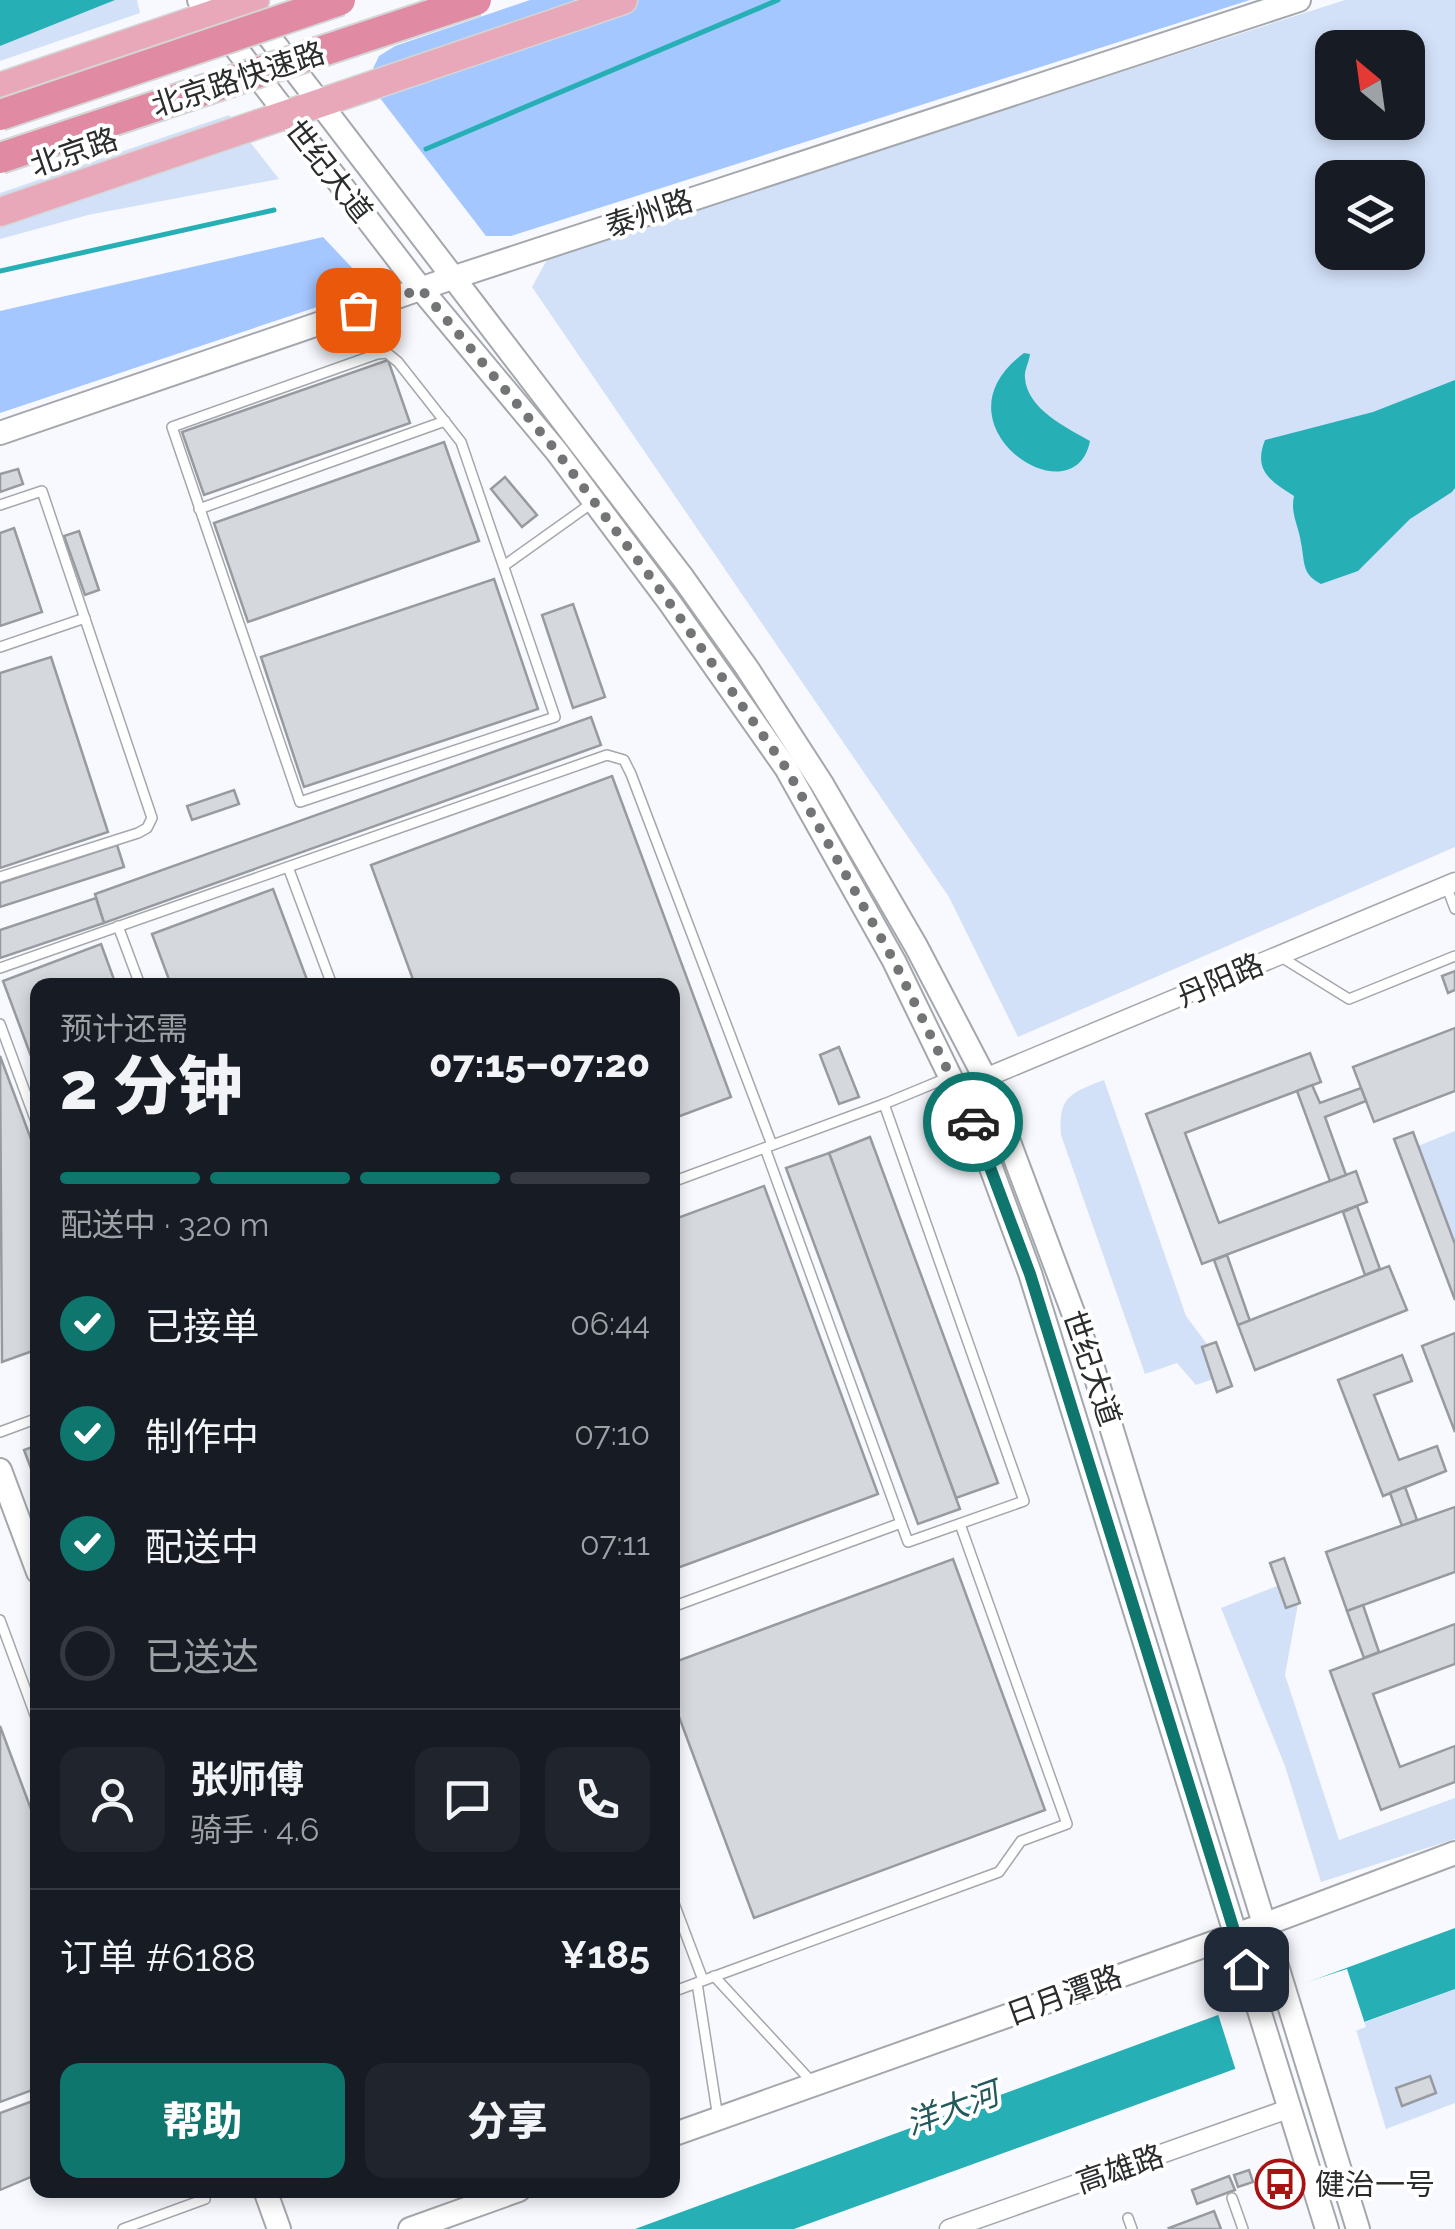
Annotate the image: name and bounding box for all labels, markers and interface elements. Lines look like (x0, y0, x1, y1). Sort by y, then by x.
north arrow (1315, 30, 1425, 140)
map controls (1315, 30, 1425, 270)
street label: 北京路快速路 (147, 35, 329, 123)
street label: 世纪大道 (278, 113, 380, 229)
street label: 北京路 (26, 121, 122, 183)
button: layers (1315, 160, 1425, 270)
street label: 泰州路 (601, 182, 697, 244)
pin (316, 268, 401, 353)
icon: bag (331, 283, 386, 338)
street label: 丹阳路 (1172, 946, 1268, 1014)
text: 预计还需 (60, 1010, 188, 1047)
text: 07:15–07:20 (429, 1041, 650, 1086)
text: 2 分钟 (60, 1048, 243, 1124)
courier (923, 1072, 1023, 1172)
icon: car (946, 1095, 1001, 1150)
text: 配送中 · 320 m (60, 1206, 269, 1243)
icon: check (60, 1296, 115, 1351)
text: 已接单 (145, 1304, 259, 1349)
text: 06:44 (570, 1305, 650, 1342)
street label: 世纪大道 (1056, 1306, 1128, 1430)
icon: check (60, 1406, 115, 1461)
text: 制作中 (145, 1414, 259, 1459)
text: 07:10 (574, 1415, 650, 1452)
icon: check (60, 1516, 115, 1571)
text: 配送中 (145, 1524, 259, 1569)
text: 07:11 (580, 1525, 650, 1562)
text: 已送达 (145, 1634, 259, 1679)
button: person (60, 1747, 165, 1852)
button: chat (415, 1747, 520, 1852)
button: phone (545, 1747, 650, 1852)
text: 张师傅 (190, 1757, 304, 1802)
text: 骑手 · 4.6 (190, 1811, 319, 1848)
pin (1204, 1927, 1289, 2012)
text: ¥185 (560, 1932, 650, 1977)
text: 订单 #6188 (60, 1935, 256, 1980)
icon: home (1219, 1942, 1274, 1997)
street label: 日月潭路 (1002, 1958, 1126, 2032)
button: 帮助 (60, 2063, 345, 2178)
button: 分享 (365, 2063, 650, 2178)
water label: 洋大河 (901, 2072, 1009, 2142)
street label: 高雄路 (1072, 2138, 1168, 2200)
bus stop icon: 健治一号 (1254, 2158, 1306, 2210)
place label: 健治一号 (1315, 2167, 1435, 2202)

